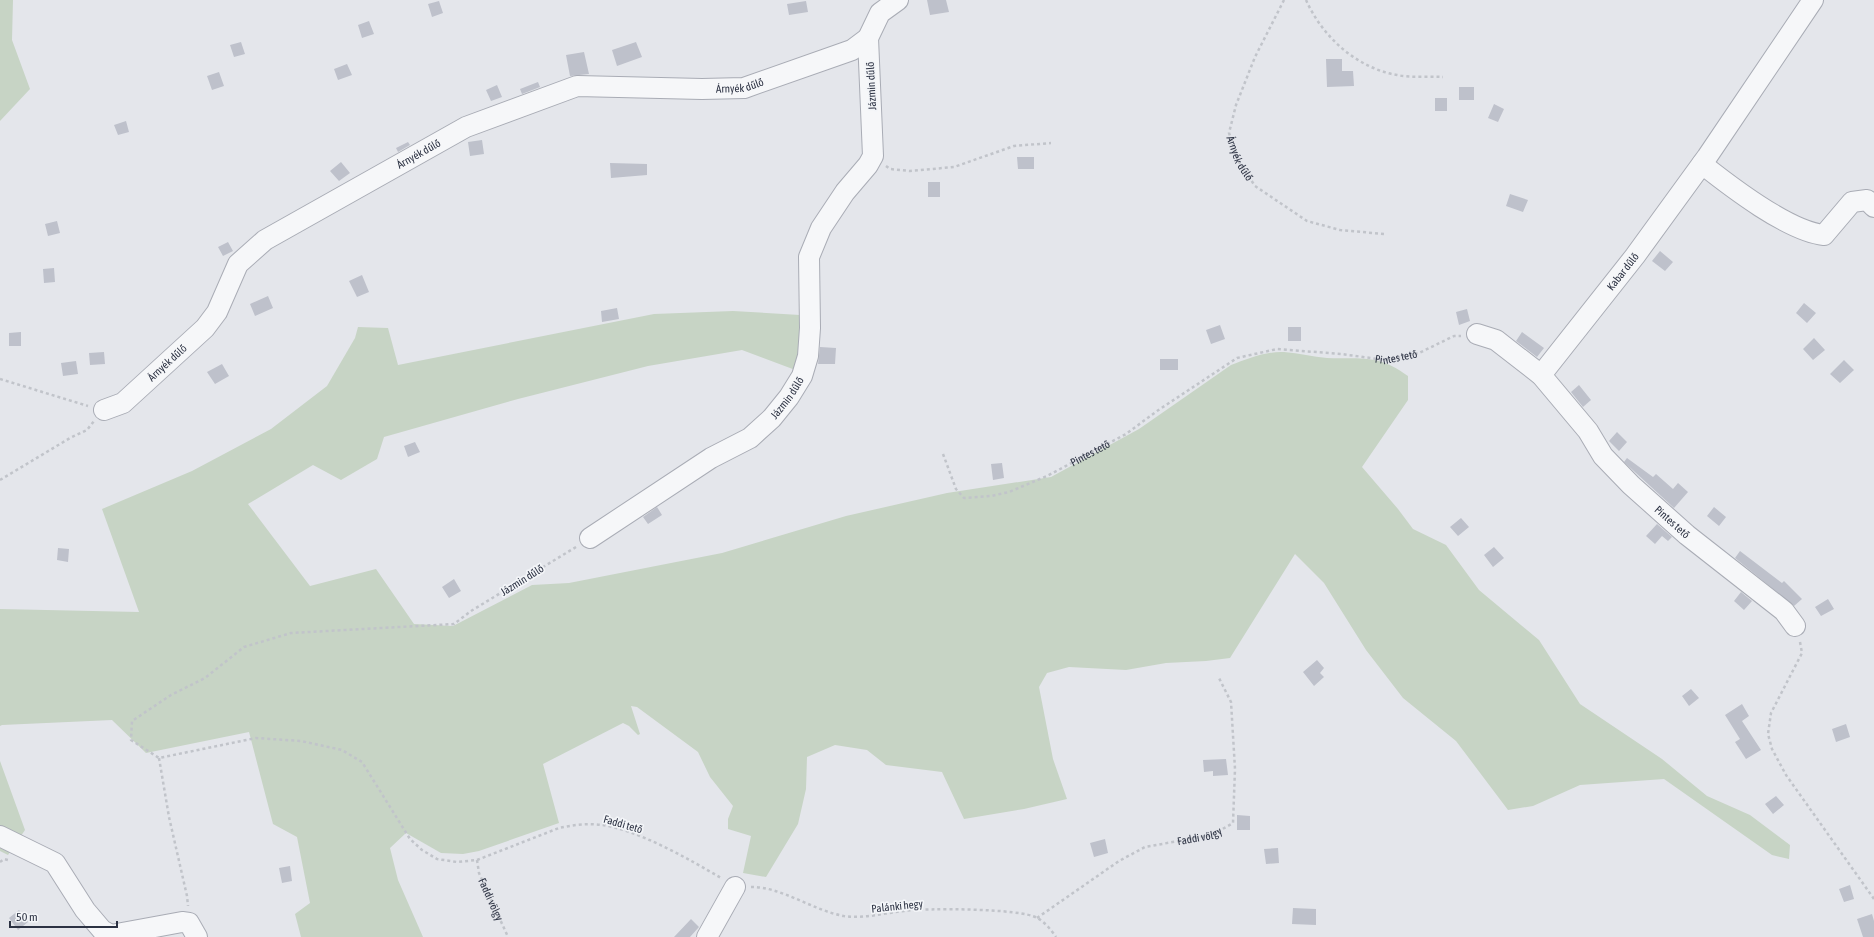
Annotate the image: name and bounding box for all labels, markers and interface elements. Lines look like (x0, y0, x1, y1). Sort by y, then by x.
street label: Jázmin dűlő (864, 62, 878, 110)
street label: Árnyék dűlő (716, 76, 765, 95)
street label: Árnyék dűlő (1224, 134, 1256, 183)
street label: Árnyék dűlő (395, 137, 443, 171)
street label: Kabar dűlő (1604, 250, 1641, 292)
street label: Árnyék dűlő (145, 342, 189, 383)
street label: Pintes tető (1374, 348, 1418, 366)
street label: Jázmin dűlő (768, 375, 806, 421)
street label: Pintes tető (1068, 438, 1112, 468)
street label: Pintes tető (1652, 503, 1692, 541)
street label: Jázmin dűlő (498, 562, 546, 598)
street label: Faddi tető (602, 813, 644, 835)
street label: Faddi völgy (1176, 824, 1224, 847)
street label: Faddi völgy (476, 876, 506, 923)
street label: Palánki hegy (871, 897, 924, 915)
scale bar (10, 903, 117, 929)
text: 50 m (16, 910, 38, 924)

